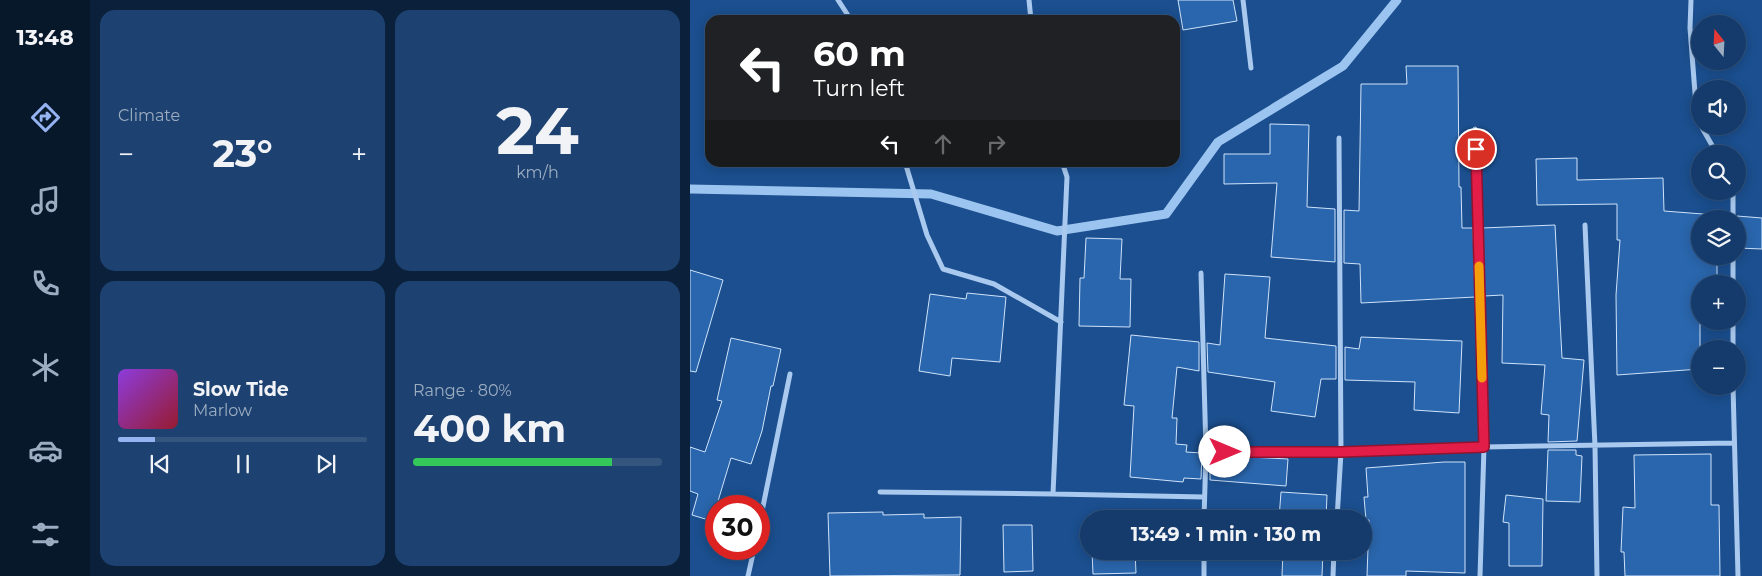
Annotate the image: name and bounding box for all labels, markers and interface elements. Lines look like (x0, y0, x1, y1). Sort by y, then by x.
north arrow (1691, 15, 1746, 70)
map controls (1691, 15, 1746, 395)
text: 13:48 (16, 24, 74, 51)
text: 60 m (813, 32, 906, 75)
icon: left (730, 35, 795, 100)
text: Turn left (813, 75, 905, 102)
button: sound (1691, 80, 1746, 135)
text: 24 (496, 91, 579, 170)
icon: directions (28, 100, 63, 135)
text: Climate (118, 106, 180, 125)
pin (1455, 128, 1497, 170)
text: 23° (212, 130, 273, 177)
icon: left (876, 130, 904, 158)
icon: ahead (929, 130, 957, 158)
icon: right (982, 130, 1010, 158)
icon: arrive (1462, 135, 1490, 163)
text: − (118, 137, 134, 171)
text: + (351, 137, 367, 171)
button: search (1691, 145, 1746, 200)
text: km/h (516, 163, 559, 182)
icon: music (28, 183, 63, 218)
button: layers (1691, 210, 1746, 265)
icon: phone (28, 266, 63, 301)
button: + (1691, 275, 1746, 330)
button: − (1691, 340, 1746, 395)
icon: climate (28, 350, 63, 385)
text: Slow Tide (193, 378, 289, 401)
text: Range · 80% (413, 381, 512, 400)
text: Marlow (193, 401, 252, 420)
text: 400 km (413, 405, 566, 452)
position arrow (1198, 425, 1250, 477)
icon: car (28, 433, 63, 468)
icon: previous (146, 450, 174, 478)
icon: pause (229, 450, 257, 478)
icon: next (312, 450, 340, 478)
speed limit sign: 30 (705, 495, 770, 560)
icon: filters (28, 517, 63, 552)
text: 13:49 · 1 min · 130 m (1131, 523, 1321, 546)

